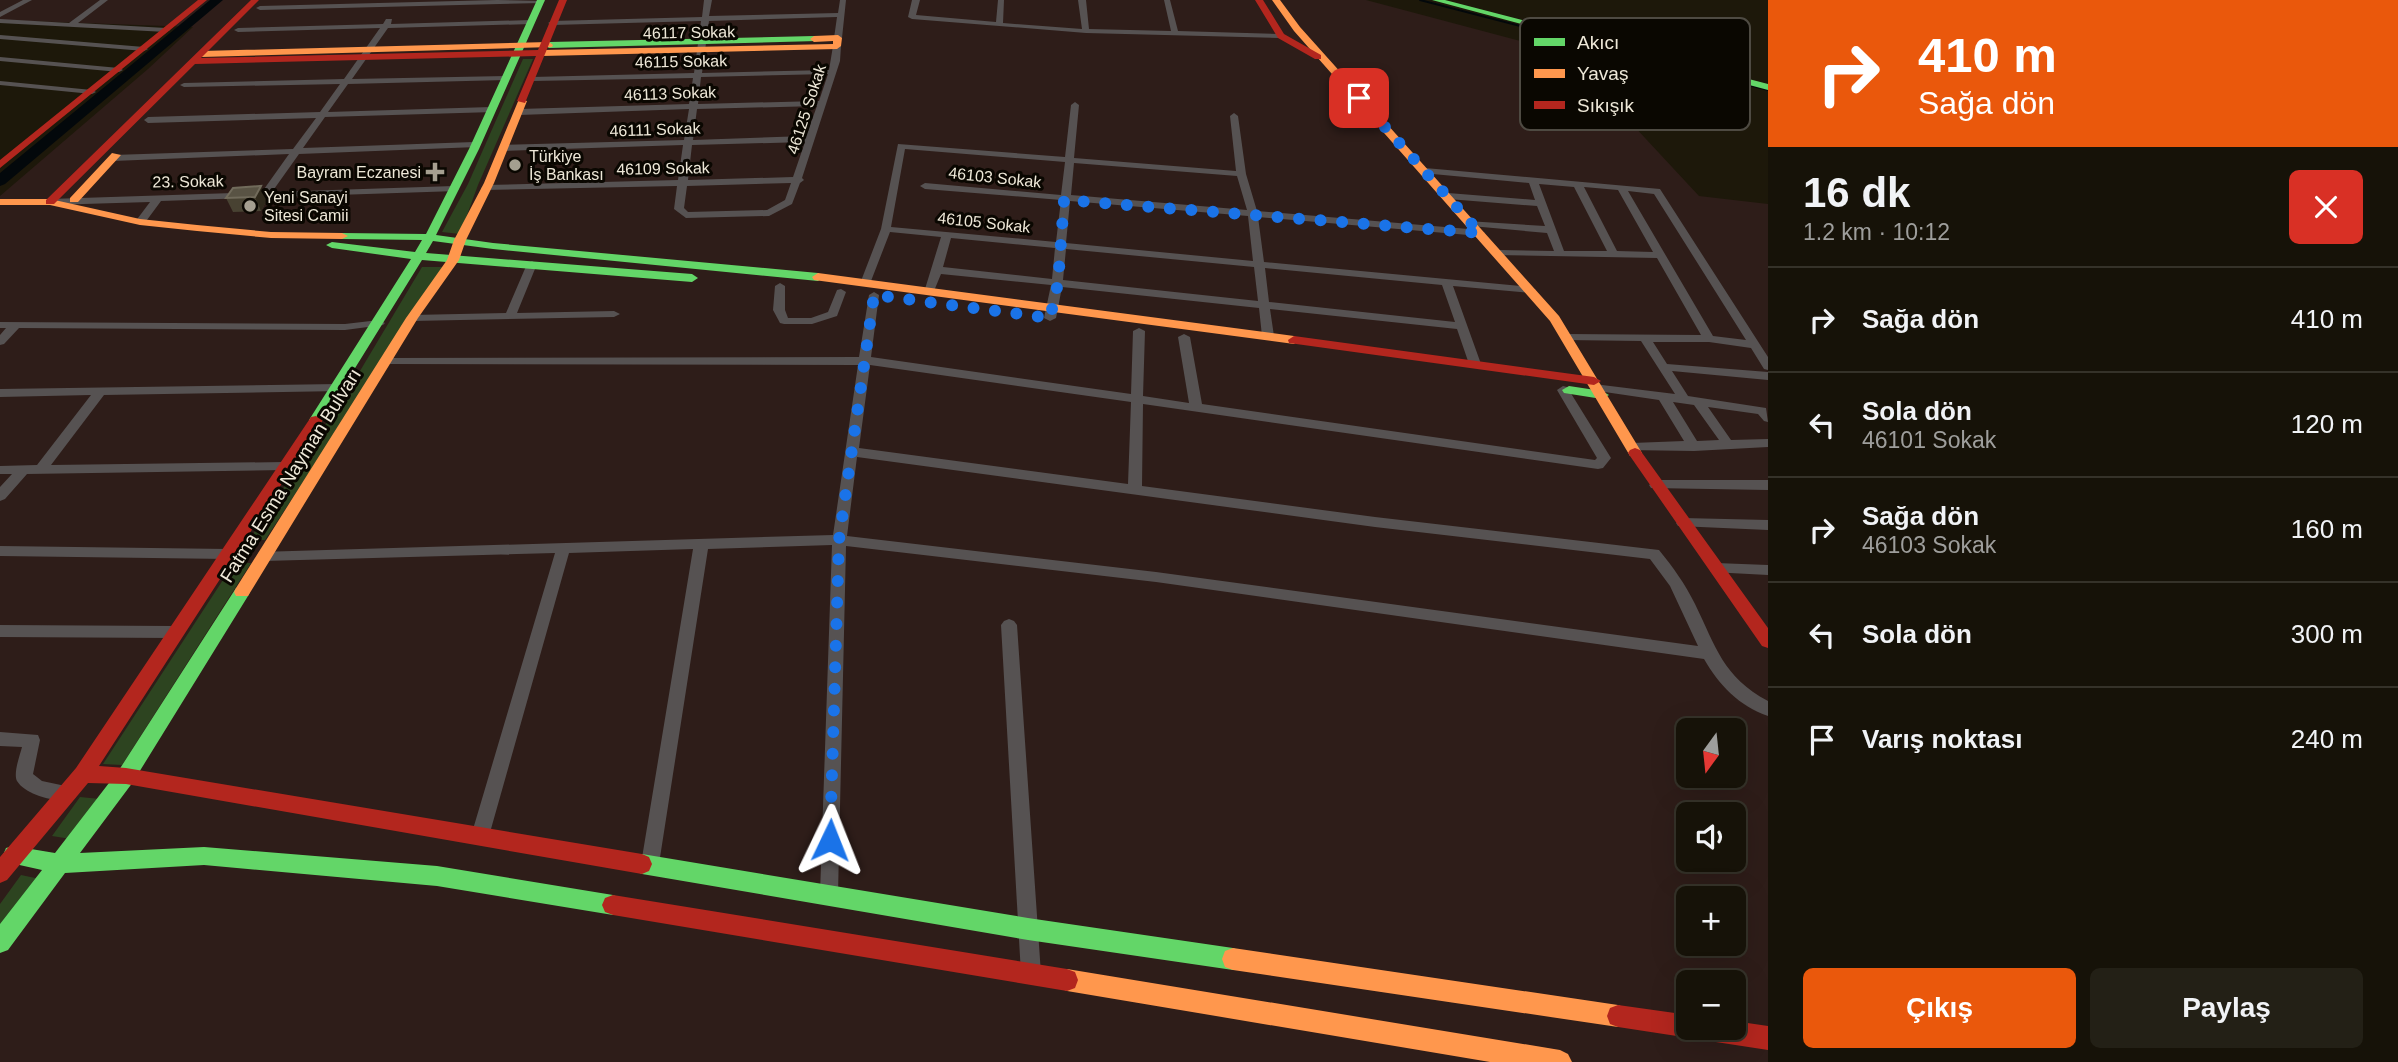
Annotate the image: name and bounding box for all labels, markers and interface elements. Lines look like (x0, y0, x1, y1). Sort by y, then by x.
legend (1520, 18, 1750, 130)
street label: 46117 Sokak (643, 23, 736, 42)
icon: right (1803, 28, 1894, 119)
text: 410 m (1918, 28, 2057, 82)
text: Akıcı (1577, 32, 1619, 53)
street label: 46115 Sokak (635, 52, 728, 71)
street label: 46125 Sokak (784, 61, 829, 156)
text: Yavaş (1577, 63, 1628, 84)
pin (1329, 68, 1389, 128)
icon: arrive (1340, 79, 1378, 117)
street label: 46113 Sokak (624, 83, 717, 104)
text: Sağa dön (1918, 85, 2055, 121)
text: Sıkışık (1577, 95, 1635, 116)
street label: 46111 Sokak (609, 119, 702, 140)
place label: Türkiye İş Bankası (529, 148, 604, 183)
marker: Türkiye İş Bankası (507, 157, 523, 173)
street label: 46109 Sokak (616, 159, 711, 178)
place label: Bayram Eczanesi (297, 164, 421, 181)
marker: Bayram Eczanesi (427, 164, 443, 180)
street label: 46103 Sokak (948, 164, 1043, 191)
text: 16 dk (1803, 169, 1910, 216)
button: close (2289, 170, 2363, 244)
street label: 23. Sokak (152, 172, 225, 191)
place label: Yeni Sanayi Sitesi Camii (264, 189, 348, 224)
marker: Yeni Sanayi Sitesi Camii (242, 198, 258, 214)
street label: 46105 Sokak (937, 209, 1032, 236)
text: 1.2 km · 10:12 (1803, 219, 1950, 245)
icon: right (1803, 301, 1841, 339)
text: Sağa dön (1862, 304, 1979, 334)
text: 410 m (2291, 304, 2363, 334)
street label: Fatma Esma Nayman Bulvarı (216, 364, 365, 586)
text: Sola dön (1862, 396, 1972, 426)
icon: left (1803, 406, 1841, 444)
text: 120 m (2291, 409, 2363, 439)
text: 46101 Sokak (1862, 427, 1996, 453)
text: Sağa dön (1862, 501, 1979, 531)
icon: right (1803, 511, 1841, 549)
text: 160 m (2291, 514, 2363, 544)
text: 46103 Sokak (1862, 532, 1996, 558)
icon: left (1803, 616, 1841, 654)
text: Sola dön (1862, 619, 1972, 649)
text: 300 m (2291, 619, 2363, 649)
north arrow (1676, 718, 1746, 788)
map controls (1676, 718, 1746, 1040)
icon: arrive (1803, 721, 1841, 759)
text: Varış noktası (1862, 724, 2022, 754)
text: 240 m (2291, 724, 2363, 754)
button: sound (1676, 802, 1746, 872)
position arrow (793, 803, 867, 877)
button: + (1676, 886, 1746, 956)
button: Çıkış (1803, 968, 2076, 1048)
button: Paylaş (2090, 968, 2363, 1048)
button: − (1676, 970, 1746, 1040)

